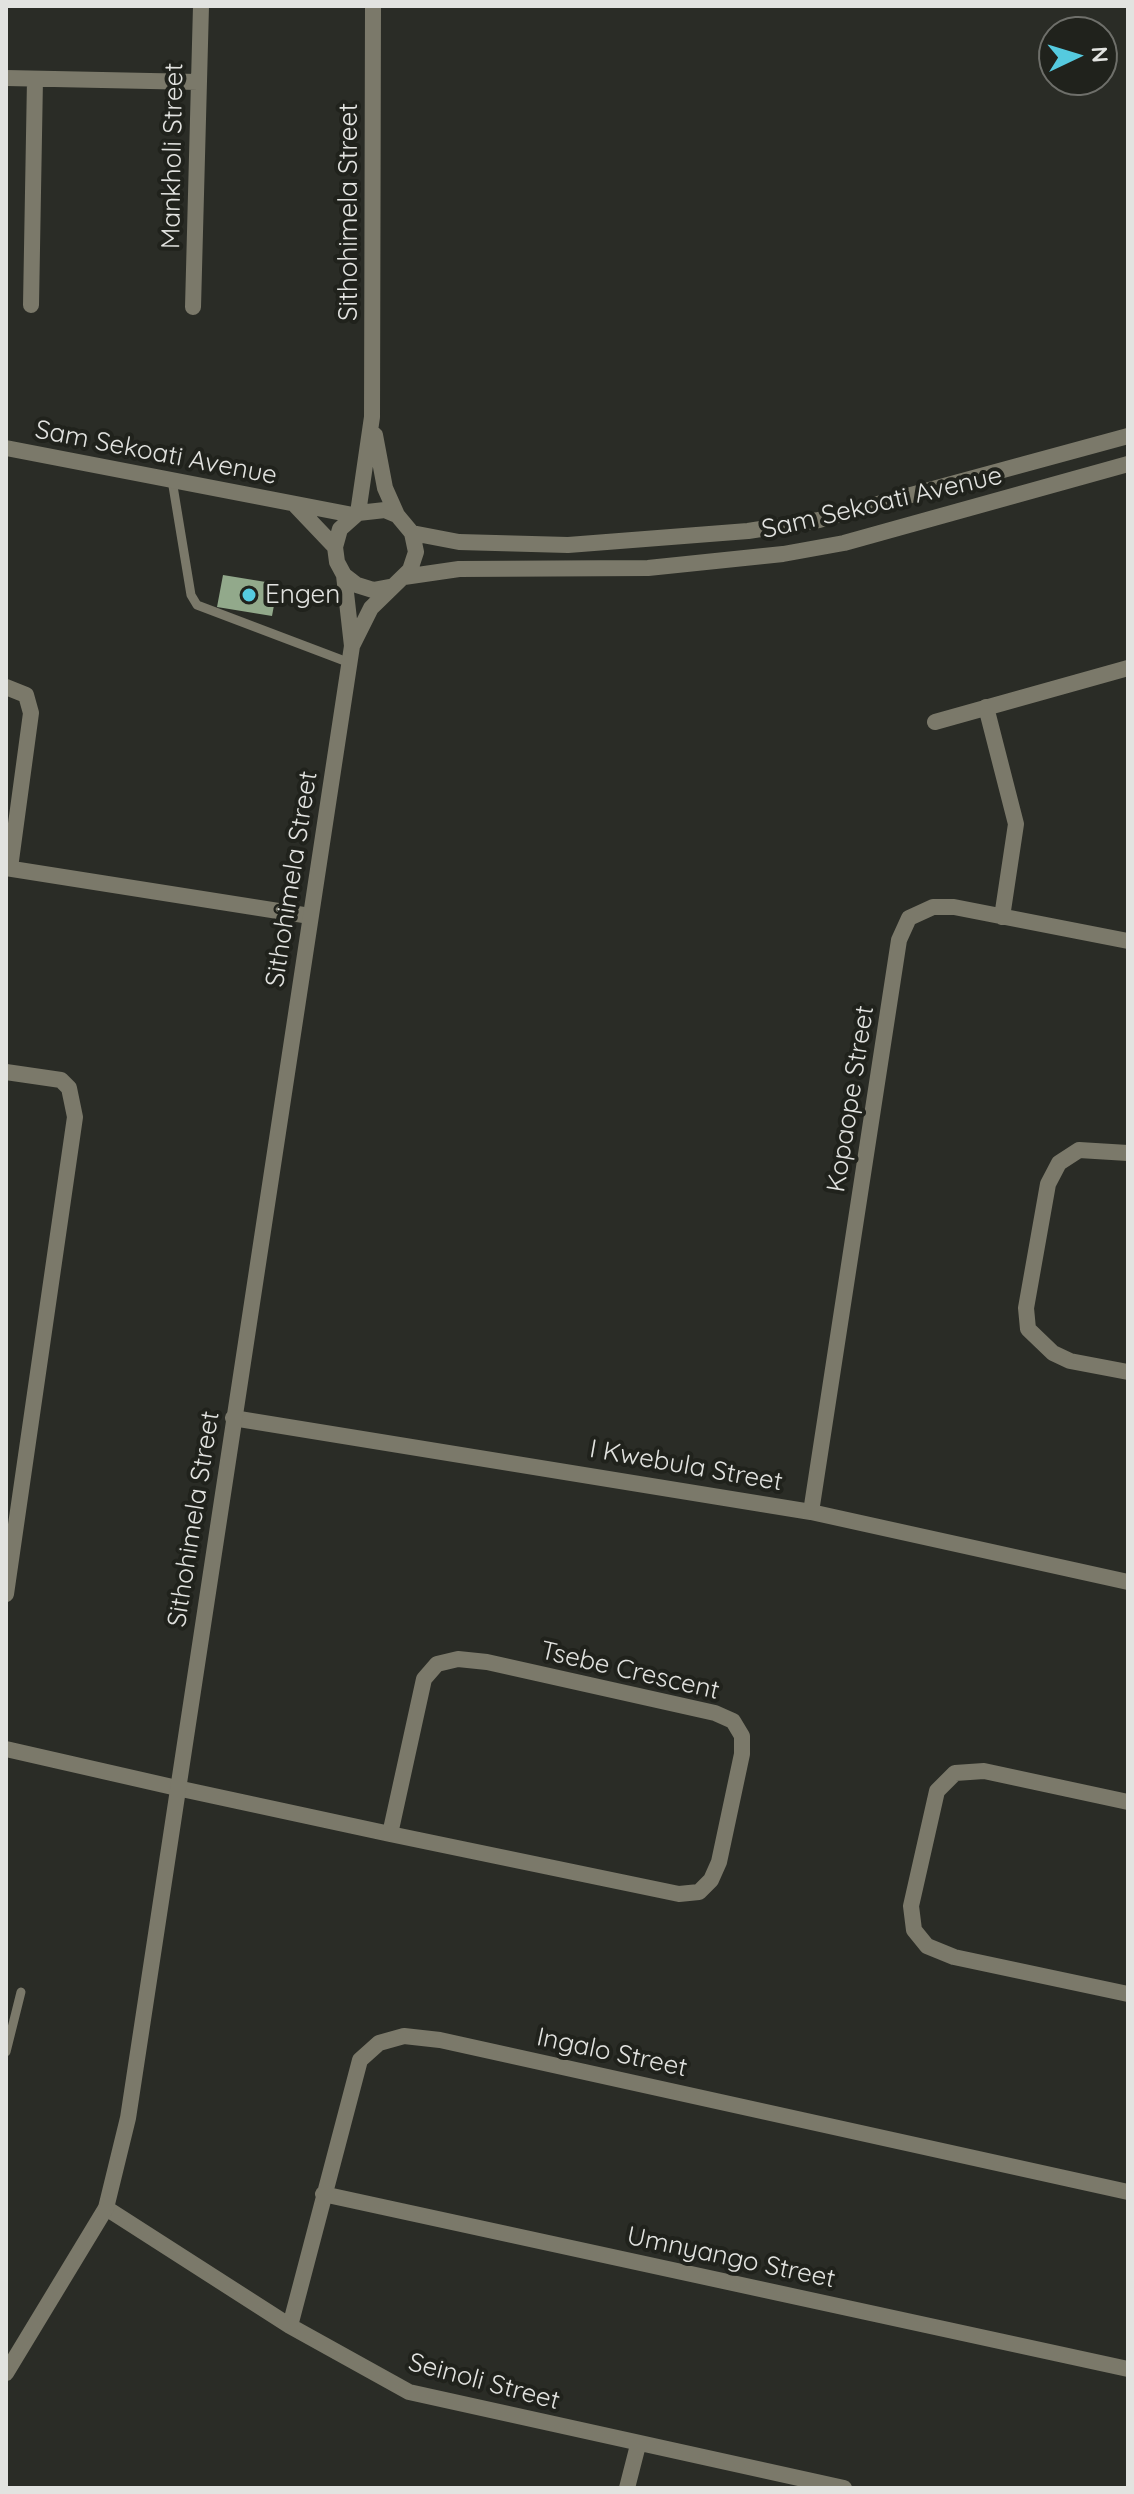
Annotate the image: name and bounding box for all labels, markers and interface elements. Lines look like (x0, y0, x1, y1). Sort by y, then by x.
north arrow (1038, 16, 1118, 96)
text: N (1085, 45, 1114, 64)
street label: Mankholi Street (156, 63, 190, 249)
street label: Sithohimela Street (333, 103, 365, 321)
street label: Sam Sekoati Avenue (32, 414, 280, 492)
street label: Sam Sekoati Avenue (759, 460, 1005, 546)
place label: Engen (265, 579, 340, 611)
marker: Engen (240, 586, 258, 604)
street label: Sithohimela Street (260, 769, 324, 989)
street label: Kopaope Street (821, 1003, 881, 1195)
street label: Sithohimela Street (162, 1409, 226, 1629)
street label: I Kwebula Street (587, 1434, 785, 1498)
street label: Tsebe Crescent (538, 1635, 722, 1707)
street label: Ingalo Street (534, 2022, 690, 2084)
street label: Umnyango Street (624, 2221, 838, 2295)
street label: Seinoli Street (405, 2347, 563, 2417)

